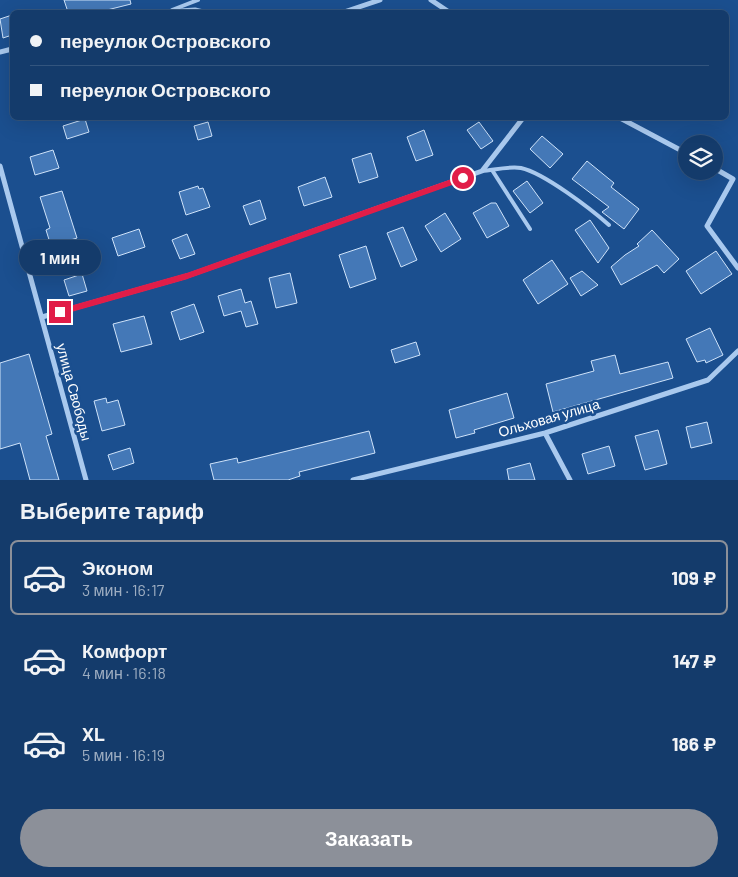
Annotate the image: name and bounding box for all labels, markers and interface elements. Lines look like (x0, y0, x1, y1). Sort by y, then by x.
text: переулок Островского (60, 29, 271, 52)
text: переулок Островского (60, 78, 271, 101)
map controls (678, 135, 723, 180)
button: layers (678, 135, 723, 180)
route start (452, 167, 474, 189)
callout: 1 мин (19, 240, 101, 274)
text: 1 мин (40, 248, 80, 267)
route end (49, 301, 71, 323)
street label: улица Свободы (53, 341, 96, 442)
street label: Ольховая улица (496, 395, 602, 440)
text: Выберите тариф (20, 497, 204, 523)
icon: car (22, 555, 67, 600)
text: Эконом (82, 556, 153, 579)
text: 109 ₽ (671, 566, 716, 589)
text: 3 мин · 16:17 (82, 580, 164, 599)
icon: car (22, 638, 67, 683)
text: Комфорт (82, 639, 167, 662)
text: 147 ₽ (673, 649, 716, 672)
text: 4 мин · 16:18 (82, 663, 166, 682)
icon: car (22, 721, 67, 766)
text: XL (82, 722, 105, 745)
text: 186 ₽ (672, 732, 716, 755)
text: 5 мин · 16:19 (82, 745, 165, 764)
button: Заказать (20, 809, 718, 867)

